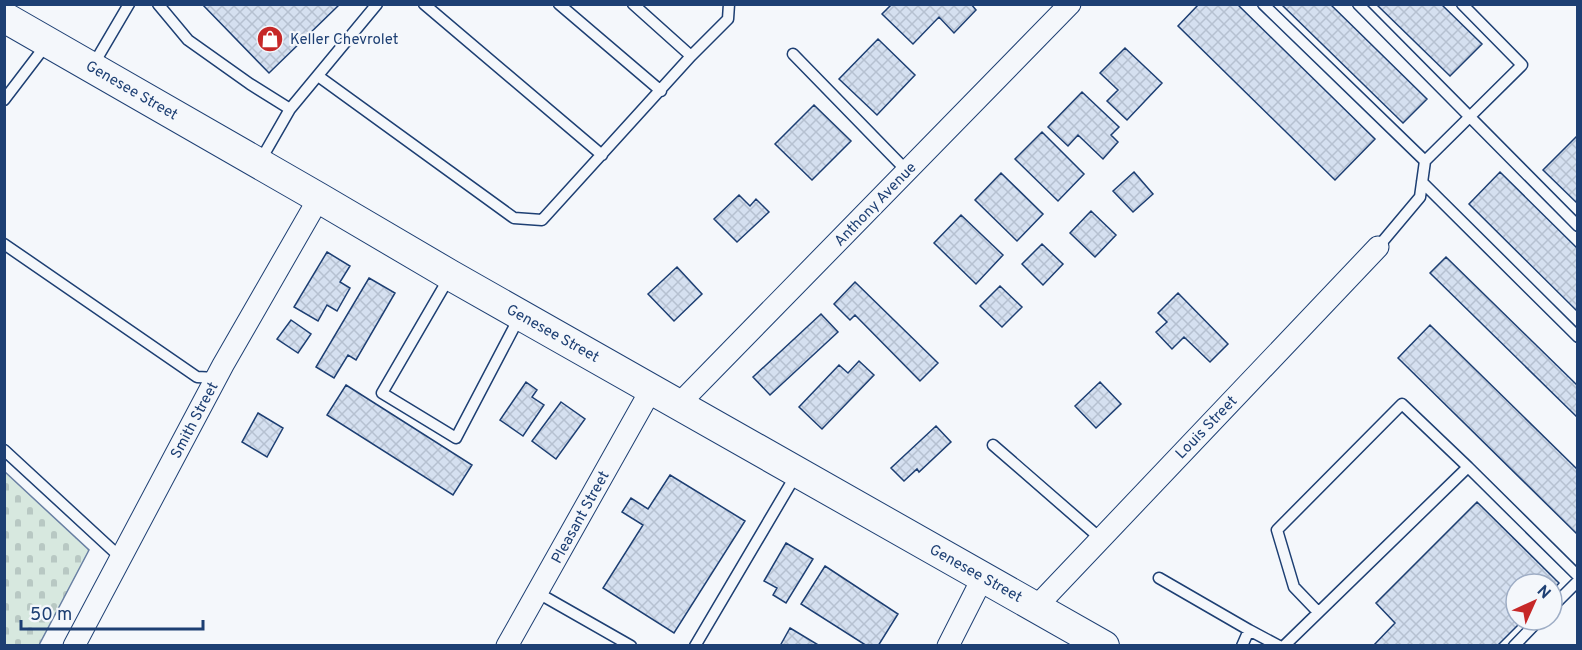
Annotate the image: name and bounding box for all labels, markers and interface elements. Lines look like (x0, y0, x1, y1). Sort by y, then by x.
shop icon: Keller Chevrolet (255, 24, 285, 54)
place label: Keller Chevrolet (290, 31, 398, 50)
street label: Genesee Street (82, 57, 181, 125)
street label: Anthony Avenue (831, 159, 921, 251)
street label: Genesee Street (503, 301, 602, 368)
street label: Smith Street (167, 379, 223, 462)
street label: Louis Street (1172, 392, 1242, 464)
street label: Pleasant Street (548, 468, 615, 567)
street label: Genesee Street (926, 541, 1025, 608)
north arrow (1504, 572, 1564, 632)
text: N (1532, 582, 1554, 604)
scale bar (21, 593, 202, 631)
text: 50 m (30, 604, 72, 627)

